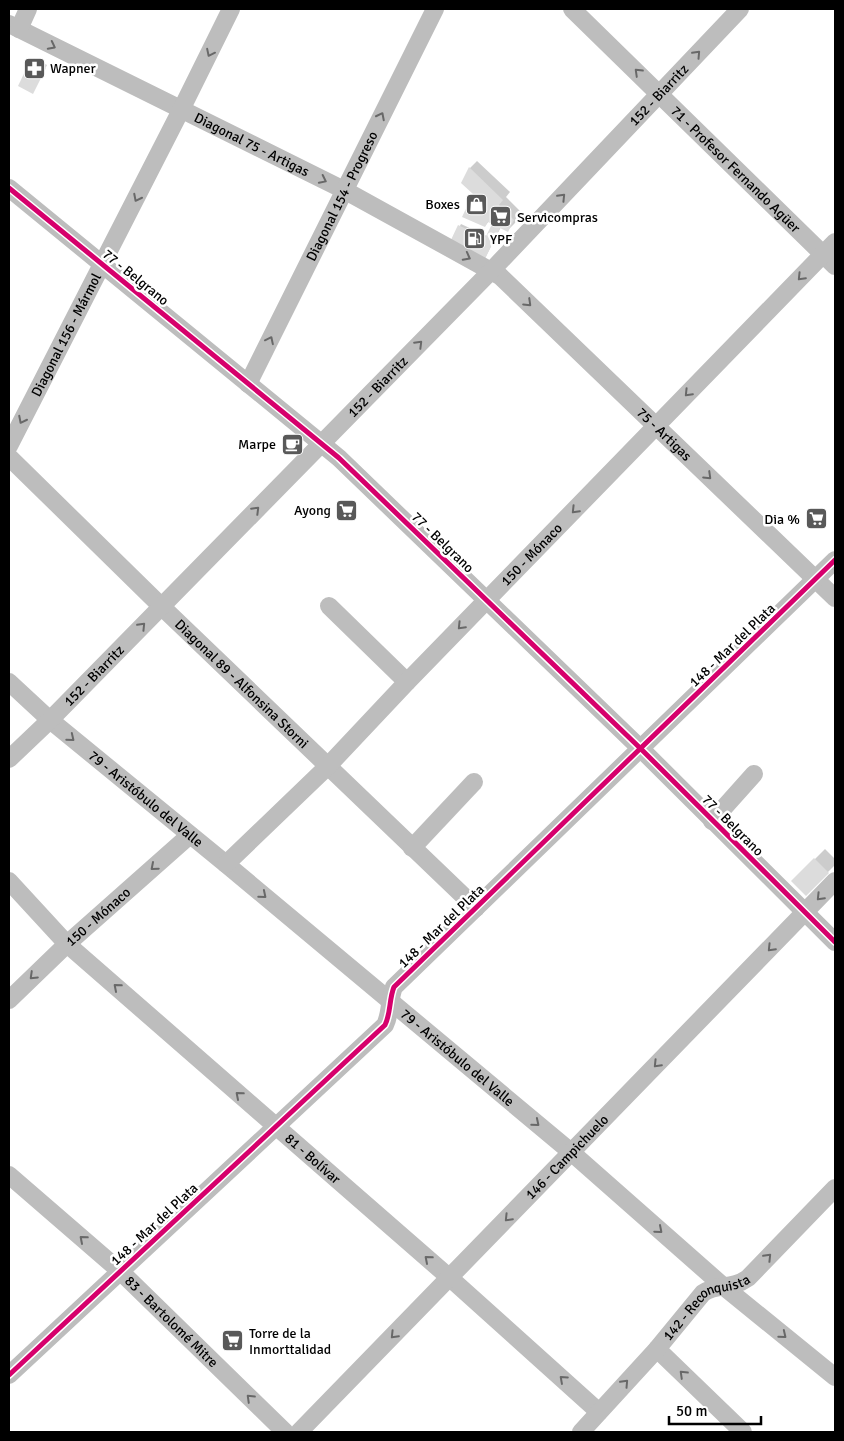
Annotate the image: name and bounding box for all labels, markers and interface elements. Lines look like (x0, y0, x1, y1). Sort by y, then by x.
one-way arrow (47, 40, 56, 50)
one-way arrow (206, 47, 216, 56)
one-way arrow (691, 50, 700, 59)
pharmacy icon: Wapner (22, 56, 46, 80)
place label: Wapner (50, 60, 97, 77)
street label: 152 - Biarritz (625, 61, 692, 130)
one-way arrow (634, 69, 643, 78)
street label: 71 - Profesor Fernando Agüer (667, 102, 804, 237)
street label: Diagonal 75 - Artigas (191, 109, 312, 180)
one-way arrow (375, 112, 385, 121)
street label: Diagonal 154 - Progreso (303, 129, 382, 264)
one-way arrow (318, 174, 327, 184)
shop icon: Boxes (464, 192, 488, 216)
one-way arrow (133, 193, 143, 202)
one-way arrow (556, 194, 565, 203)
place label: Boxes (425, 196, 460, 213)
supermarket icon: Servicompras (489, 205, 513, 229)
place label: Servicompras (517, 209, 598, 226)
fuel station icon: YPF (462, 227, 486, 251)
place label: YPF (490, 231, 512, 248)
street label: 77 - Belgrano (99, 246, 172, 309)
one-way arrow (461, 251, 470, 261)
street label: Diagonal 156 - Mármol (28, 270, 105, 400)
one-way arrow (798, 271, 807, 280)
one-way arrow (522, 297, 531, 306)
one-way arrow (263, 336, 274, 345)
one-way arrow (413, 341, 422, 350)
street label: 152 - Biarritz (344, 353, 412, 421)
one-way arrow (685, 387, 694, 396)
street label: 75 - Artigas (633, 404, 695, 465)
one-way arrow (18, 415, 28, 424)
cafe icon: Marpe (280, 432, 304, 456)
place label: Marpe (238, 436, 276, 453)
one-way arrow (703, 470, 712, 479)
supermarket icon: Ayong (335, 498, 359, 522)
place label: Ayong (294, 502, 331, 519)
one-way arrow (572, 504, 581, 513)
one-way arrow (250, 506, 259, 515)
supermarket icon: Dia % (804, 507, 828, 531)
street label: 77 - Belgrano (408, 508, 477, 576)
place label: Dia % (764, 511, 800, 528)
street label: 150 - Mónaco (497, 520, 566, 589)
street label: 148 - Mar del Plata (686, 600, 779, 691)
street label: Diagonal 89 - Alfonsina Storni (171, 616, 312, 752)
one-way arrow (458, 621, 467, 630)
one-way arrow (136, 622, 145, 631)
street label: 152 - Biarritz (60, 642, 128, 710)
one-way arrow (66, 732, 75, 741)
street label: 79 - Aristóbulo del Valle (85, 747, 206, 851)
street label: 77 - Belgrano (698, 791, 767, 860)
one-way arrow (150, 861, 159, 870)
street label: 148 - Mar del Plata (395, 881, 488, 972)
street label: 150 - Mónaco (62, 884, 134, 950)
one-way arrow (258, 890, 267, 899)
one-way arrow (817, 891, 826, 900)
one-way arrow (768, 942, 777, 951)
one-way arrow (30, 970, 39, 979)
one-way arrow (113, 984, 122, 993)
street label: 79 - Aristóbulo del Valle (397, 1005, 518, 1110)
one-way arrow (654, 1058, 663, 1067)
one-way arrow (235, 1091, 244, 1100)
street label: 146 - Campichuelo (522, 1111, 612, 1203)
one-way arrow (530, 1118, 539, 1127)
street label: 81 - Bolívar (281, 1130, 345, 1188)
street label: 148 - Mar del Plata (107, 1180, 201, 1269)
one-way arrow (505, 1212, 514, 1221)
one-way arrow (653, 1224, 662, 1233)
one-way arrow (79, 1236, 88, 1245)
one-way arrow (763, 1254, 772, 1263)
one-way arrow (425, 1256, 434, 1265)
street label: 142 - Reconquista (660, 1271, 753, 1344)
street label: 83 - Bartolomé Mitre (121, 1273, 222, 1371)
place label: Torre de la Inmorttalidad (249, 1325, 331, 1358)
supermarket icon: Torre de la Inmorttalidad (221, 1329, 245, 1353)
one-way arrow (391, 1329, 400, 1338)
one-way arrow (777, 1329, 786, 1338)
one-way arrow (680, 1371, 689, 1380)
one-way arrow (559, 1376, 568, 1385)
one-way arrow (619, 1380, 628, 1389)
scale bar (669, 1394, 762, 1426)
one-way arrow (247, 1395, 256, 1404)
text: 50 m (676, 1402, 707, 1420)

